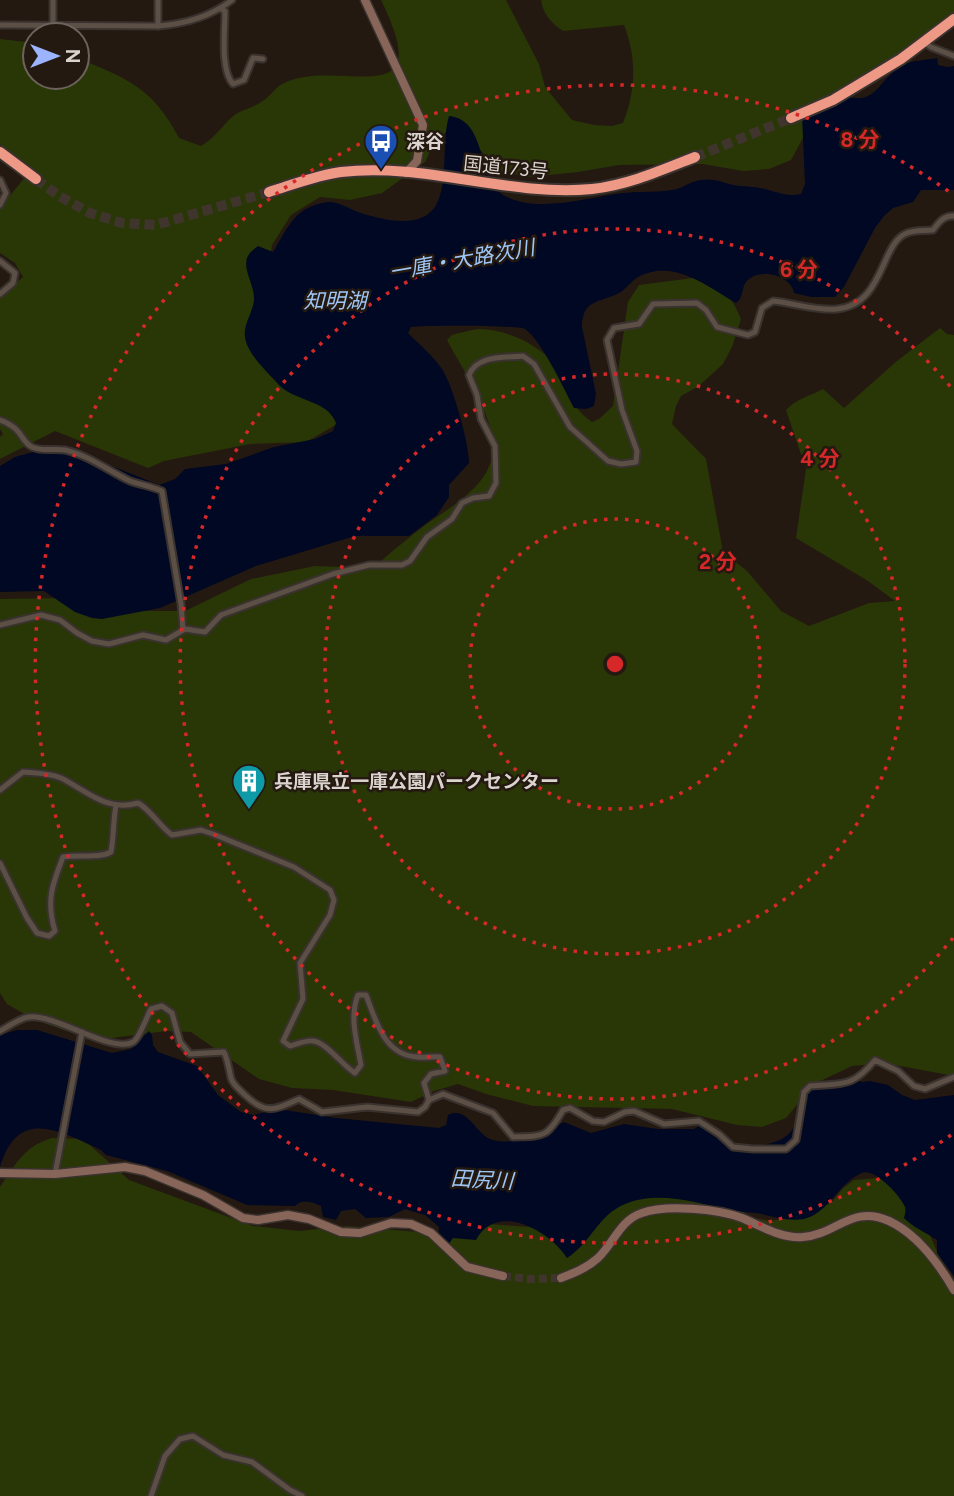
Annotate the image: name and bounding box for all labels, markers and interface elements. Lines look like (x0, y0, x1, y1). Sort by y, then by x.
north arrow (21, 21, 91, 91)
text: N (61, 49, 84, 63)
bus stop icon: 深谷 (362, 122, 400, 171)
text: 8 分 (841, 127, 879, 152)
place label: 深谷 (406, 130, 444, 153)
street label: 国道173号 (462, 152, 550, 183)
water label: 一庫・大路次川 (387, 234, 538, 285)
text: 6 分 (780, 257, 818, 282)
water label: 知明湖 (304, 288, 369, 313)
text: 4 分 (800, 446, 840, 471)
text: 2 分 (699, 549, 737, 574)
centre of rings (603, 652, 627, 676)
building icon: 兵庫県立一庫公園パークセンター (230, 762, 268, 811)
place label: 兵庫県立一庫公園パークセンター (274, 770, 559, 793)
water label: 田尻川 (450, 1165, 516, 1194)

